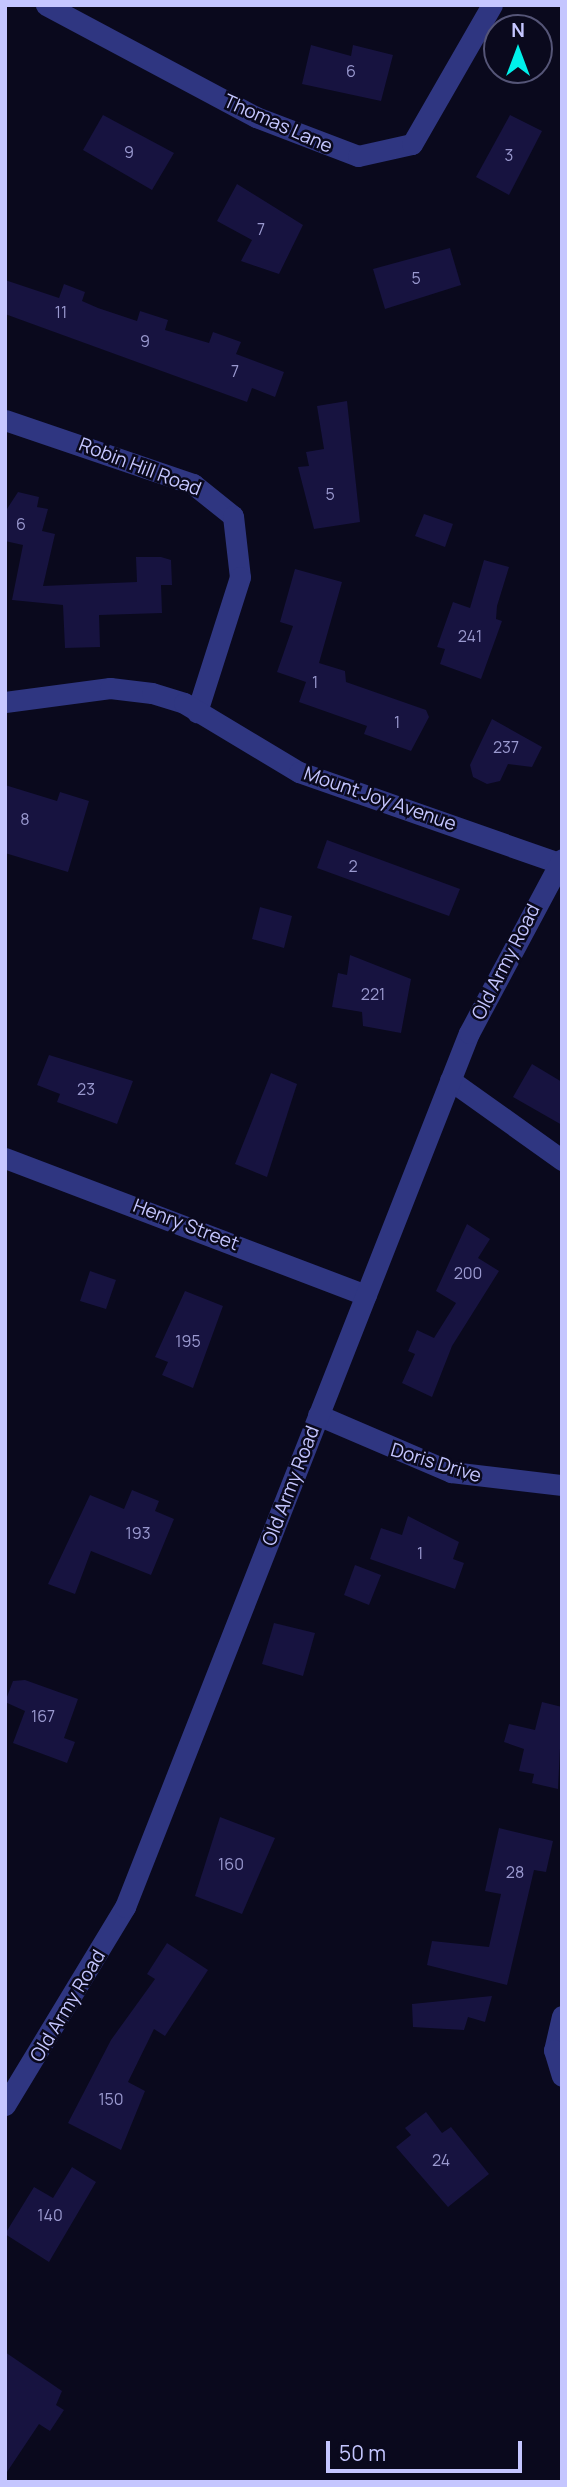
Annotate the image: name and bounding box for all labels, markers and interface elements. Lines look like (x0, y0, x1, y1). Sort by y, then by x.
north arrow (483, 14, 553, 84)
text: N (511, 17, 525, 43)
house number: 6 (346, 61, 356, 81)
street label: Thomas Lane (220, 90, 336, 158)
house number: 9 (124, 142, 134, 162)
house number: 3 (505, 145, 513, 165)
house number: 7 (257, 219, 265, 239)
house number: 5 (411, 268, 421, 288)
house number: 11 (55, 302, 67, 322)
house number: 9 (140, 331, 150, 351)
house number: 7 (231, 361, 239, 381)
street label: Robin Hill Road (76, 433, 204, 501)
house number: 5 (325, 484, 335, 504)
house number: 6 (16, 514, 26, 534)
house number: 241 (458, 626, 482, 646)
house number: 1 (312, 672, 318, 692)
house number: 1 (394, 712, 400, 732)
house number: 237 (493, 737, 519, 757)
street label: Mount Joy Avenue (301, 762, 459, 836)
house number: 8 (20, 809, 30, 829)
house number: 2 (348, 856, 358, 876)
street label: Old Army Road (467, 900, 545, 1024)
house number: 221 (361, 984, 385, 1004)
house number: 23 (77, 1079, 95, 1099)
street label: Henry Street (130, 1194, 242, 1256)
house number: 200 (454, 1263, 482, 1283)
house number: 195 (175, 1331, 201, 1351)
street label: Old Army Road (258, 1423, 324, 1549)
street label: Doris Drive (388, 1438, 484, 1488)
house number: 193 (125, 1523, 151, 1543)
house number: 1 (417, 1543, 423, 1563)
house number: 167 (31, 1706, 55, 1726)
house number: 160 (218, 1854, 244, 1874)
house number: 28 (506, 1862, 524, 1882)
street label: Old Army Road (26, 1946, 110, 2066)
house number: 150 (98, 2089, 124, 2109)
house number: 24 (432, 2150, 450, 2170)
house number: 140 (37, 2205, 63, 2225)
scale bar (329, 2428, 525, 2472)
text: 50 m (339, 2439, 386, 2467)

